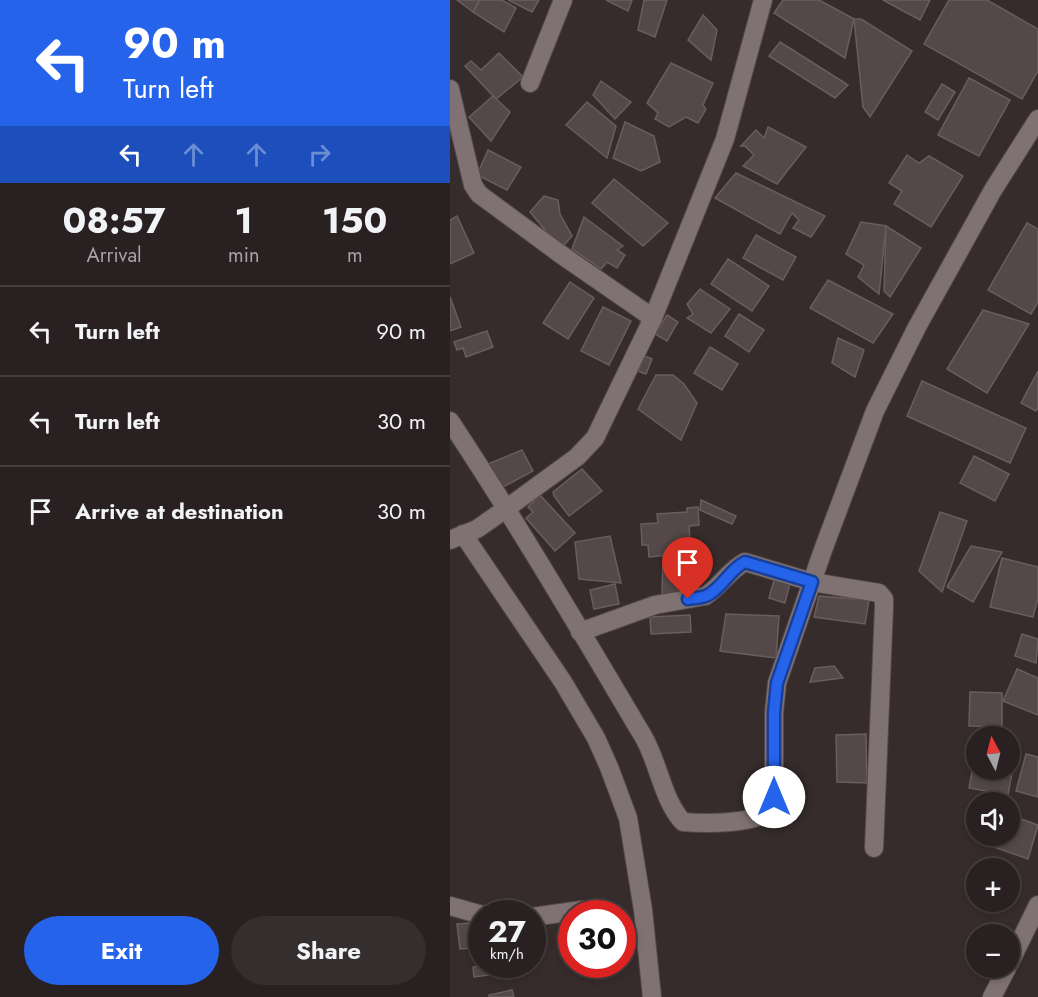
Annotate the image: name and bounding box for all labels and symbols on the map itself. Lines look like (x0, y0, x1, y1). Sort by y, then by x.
pin (662, 537, 713, 599)
north arrow (966, 726, 1020, 780)
position arrow (742, 765, 806, 829)
speed limit sign: 30 (558, 900, 636, 978)

